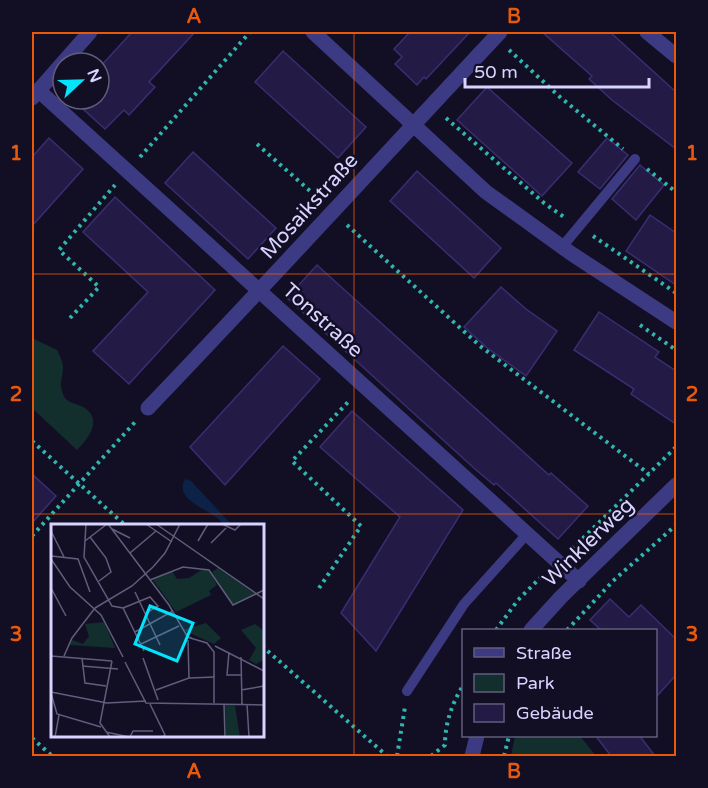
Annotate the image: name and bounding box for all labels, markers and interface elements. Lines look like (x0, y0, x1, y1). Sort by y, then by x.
text: A (187, 5, 202, 29)
text: B (507, 5, 521, 29)
north arrow (51, 51, 111, 111)
scale bar (465, 51, 650, 89)
text: 50 m (474, 61, 518, 83)
text: N (82, 66, 106, 85)
text: 1 (10, 142, 22, 166)
text: 1 (686, 142, 698, 166)
street label: Mosaikstraße (255, 148, 363, 264)
street label: Tonstraße (277, 278, 368, 363)
text: 2 (10, 383, 22, 407)
text: 2 (686, 383, 698, 407)
street label: Winklerweg (537, 493, 639, 592)
inset map (51, 524, 264, 737)
text: 3 (10, 623, 22, 647)
text: 3 (686, 623, 698, 647)
legend (462, 629, 657, 737)
text: Straße (516, 642, 572, 664)
text: Park (516, 672, 555, 694)
text: Gebäude (516, 702, 594, 724)
text: A (187, 760, 202, 784)
text: B (507, 760, 521, 784)

